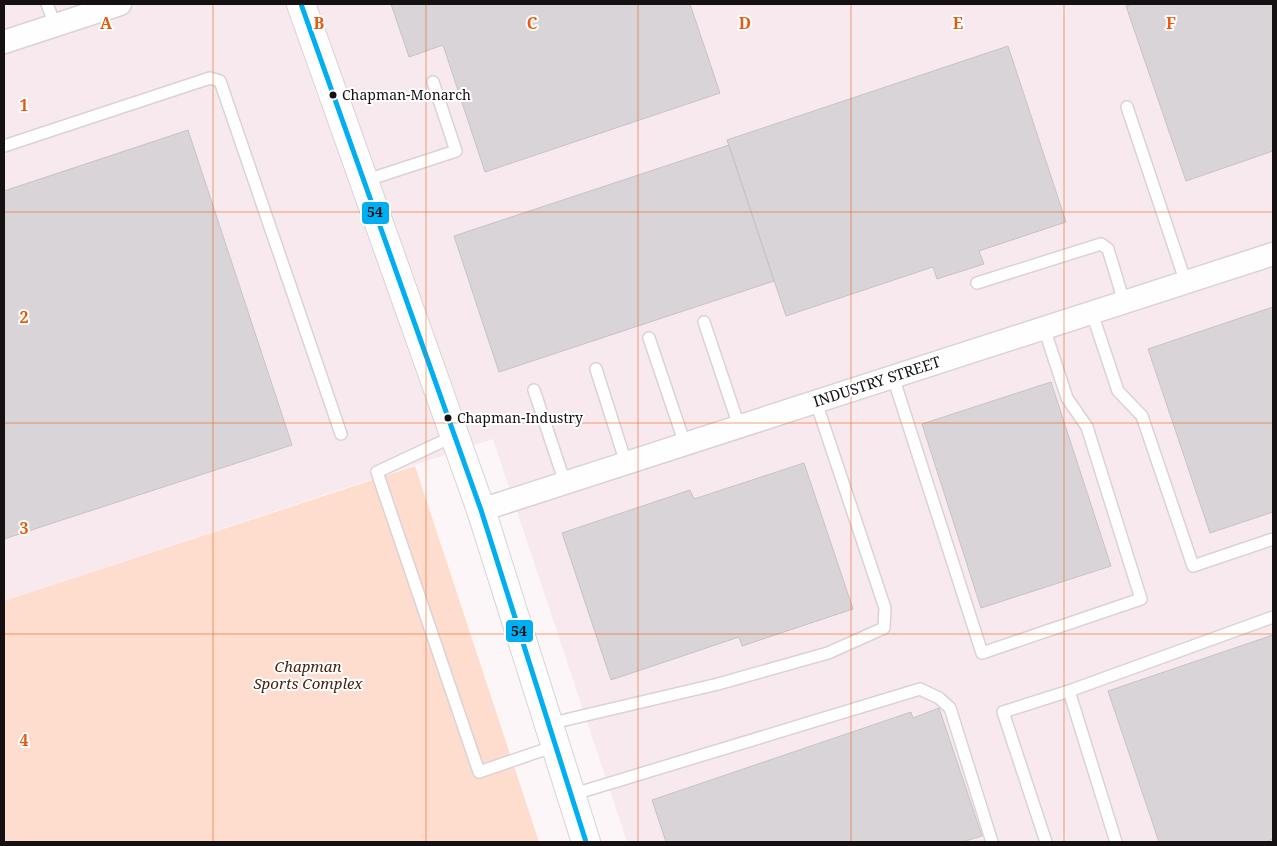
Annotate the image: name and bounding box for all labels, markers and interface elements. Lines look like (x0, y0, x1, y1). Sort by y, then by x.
text: A (100, 12, 113, 34)
text: B (314, 12, 325, 34)
text: C (527, 12, 538, 34)
text: D (739, 12, 751, 34)
text: E (953, 12, 963, 34)
text: F (1166, 12, 1176, 34)
place label: Chapman-Monarch (342, 85, 471, 104)
marker: Chapman-Monarch (328, 90, 338, 100)
text: 1 (19, 94, 29, 116)
line badge: 54 (361, 201, 390, 225)
text: 54 (367, 202, 383, 221)
text: 2 (19, 306, 29, 328)
street label: INDUSTRY STREET (810, 351, 943, 411)
place label: Chapman-Industry (457, 408, 583, 427)
marker: Chapman-Industry (443, 413, 453, 423)
text: 3 (19, 517, 29, 539)
line badge: 54 (505, 619, 534, 643)
text: 54 (511, 621, 527, 640)
park label: Chapman Sports Complex (253, 656, 363, 693)
text: 4 (19, 729, 29, 751)

